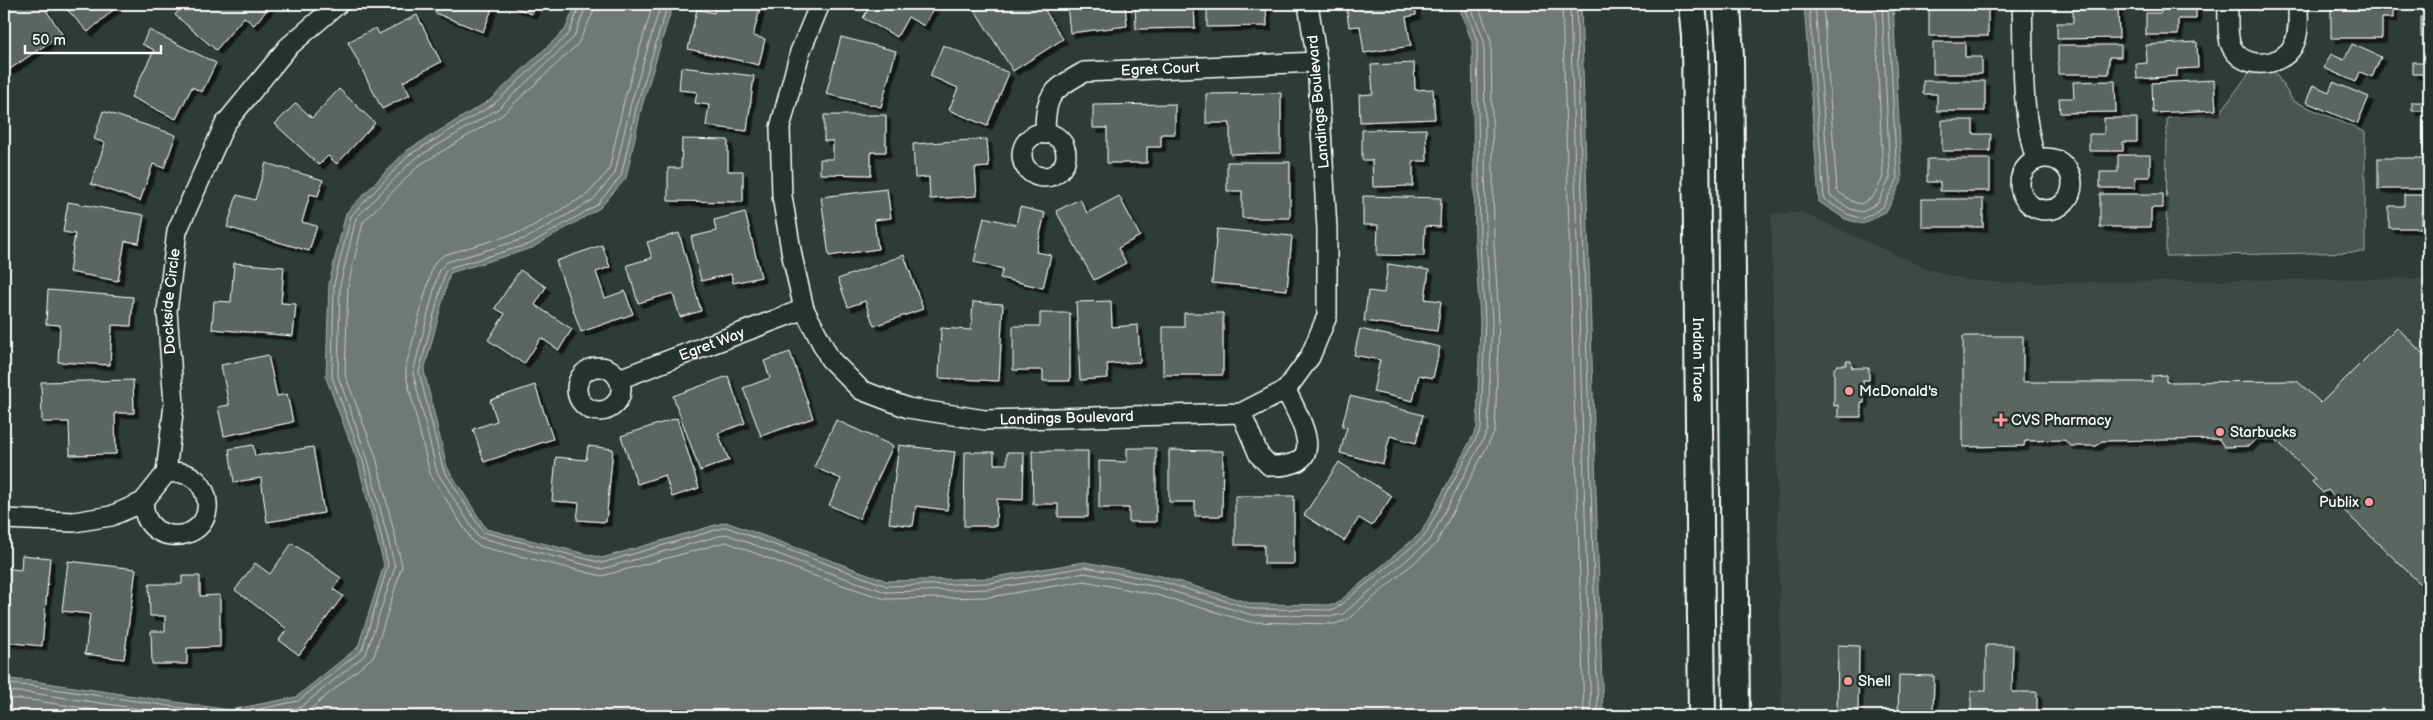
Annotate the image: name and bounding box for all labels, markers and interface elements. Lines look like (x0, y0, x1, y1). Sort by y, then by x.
scale bar (25, 22, 161, 54)
text: 50 m (32, 31, 66, 50)
street label: Landings Boulevard (1303, 34, 1334, 170)
street label: Egret Court (1120, 58, 1200, 80)
street label: Dockside Circle (158, 247, 185, 355)
street label: Indian Trace (1688, 317, 1708, 402)
street label: Egret Way (676, 323, 747, 365)
place label: McDonald's (1859, 382, 1938, 401)
marker: McDonald's (1843, 385, 1855, 397)
street label: Landings Boulevard (999, 407, 1134, 430)
place label: CVS Pharmacy (2011, 411, 2111, 430)
marker: CVS Pharmacy (1995, 414, 2007, 426)
place label: Starbucks (2230, 423, 2297, 442)
marker: Starbucks (2214, 426, 2226, 438)
place label: Publix (2319, 493, 2359, 512)
marker: Publix (2363, 496, 2375, 508)
place label: Shell (1858, 672, 1891, 691)
marker: Shell (1842, 675, 1854, 687)

